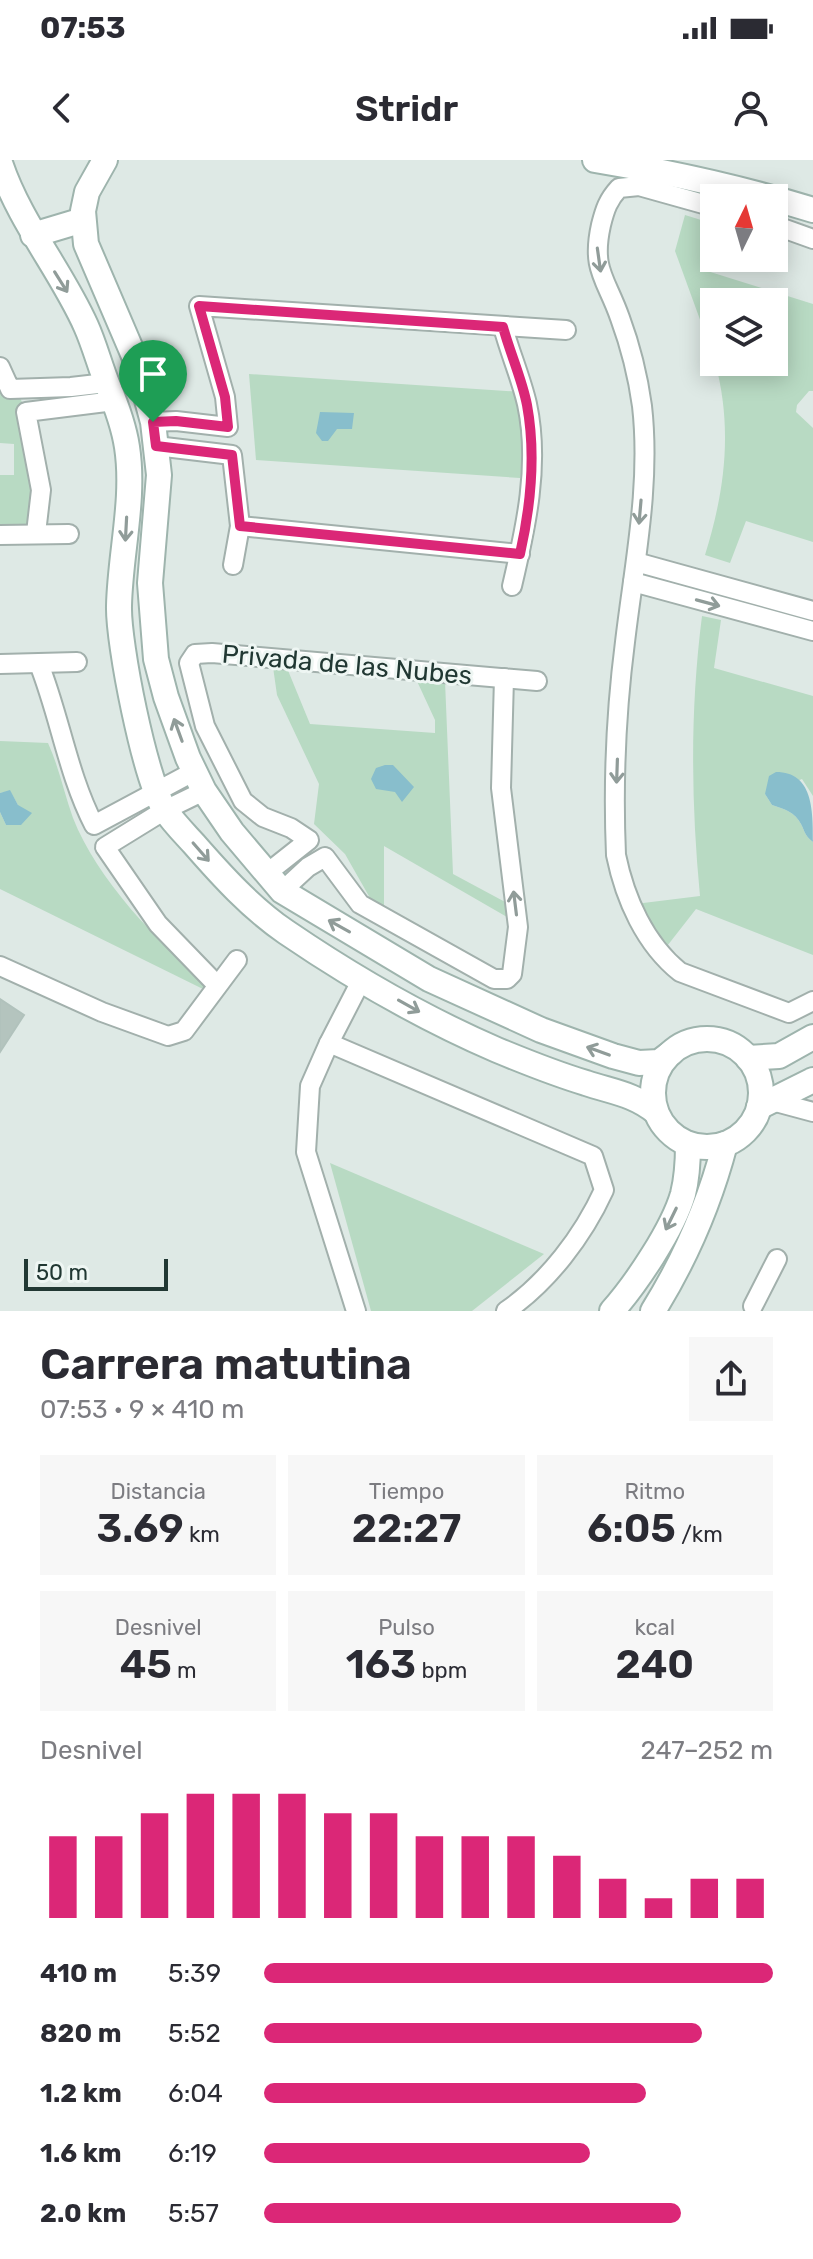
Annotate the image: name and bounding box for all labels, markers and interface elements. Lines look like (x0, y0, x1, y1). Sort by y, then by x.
text: 07:53 (40, 10, 126, 46)
icon: back (40, 86, 84, 130)
icon: person (729, 86, 773, 130)
text: Stridr (355, 87, 458, 130)
north arrow (700, 184, 788, 272)
map controls (700, 184, 788, 376)
one-way arrow (592, 247, 607, 272)
one-way arrow (54, 270, 70, 293)
button: layers (700, 288, 788, 376)
pin (119, 340, 187, 422)
icon: arrive (131, 352, 175, 396)
one-way arrow (633, 498, 648, 525)
one-way arrow (118, 515, 133, 541)
one-way arrow (694, 596, 720, 611)
street label: Privada de las Nubes (221, 639, 473, 691)
one-way arrow (170, 718, 184, 743)
one-way arrow (609, 757, 624, 784)
one-way arrow (192, 842, 210, 862)
one-way arrow (507, 891, 522, 917)
one-way arrow (328, 918, 351, 934)
one-way arrow (397, 999, 420, 1015)
one-way arrow (585, 1042, 610, 1057)
one-way arrow (663, 1207, 678, 1231)
scale bar (24, 1255, 168, 1291)
text: 50 m (36, 1259, 88, 1286)
button: share (689, 1337, 773, 1421)
text: Carrera matutina (40, 1338, 412, 1390)
text: 07:53 · 9 × 410 m (40, 1394, 244, 1425)
text: Distancia (110, 1478, 206, 1505)
text: Tiempo (369, 1478, 444, 1505)
text: Ritmo (625, 1478, 685, 1505)
text: 3.69 (96, 1505, 184, 1552)
text: 22:27 (352, 1505, 461, 1552)
text: 6:05 (587, 1505, 676, 1552)
text: km (184, 1521, 220, 1548)
text: /km (676, 1521, 723, 1548)
text: Desnivel (115, 1614, 202, 1641)
text: Pulso (378, 1614, 435, 1641)
text: kcal (635, 1614, 675, 1641)
text: 45 (120, 1641, 172, 1688)
text: 163 (346, 1641, 416, 1688)
text: 240 (616, 1641, 694, 1688)
text: m (172, 1657, 197, 1684)
text: bpm (416, 1657, 467, 1684)
text: Desnivel (40, 1735, 143, 1766)
text: 247–252 m (641, 1735, 773, 1766)
text: 410 m (40, 1958, 117, 1989)
text: 5:39 (168, 1958, 221, 1989)
text: 820 m (40, 2018, 122, 2049)
text: 5:52 (168, 2018, 221, 2049)
text: 1.2 km (40, 2078, 122, 2109)
text: 6:04 (168, 2078, 223, 2109)
text: 1.6 km (40, 2138, 122, 2169)
text: 6:19 (168, 2138, 217, 2169)
text: 2.0 km (40, 2198, 126, 2229)
text: 5:57 (168, 2198, 219, 2229)

